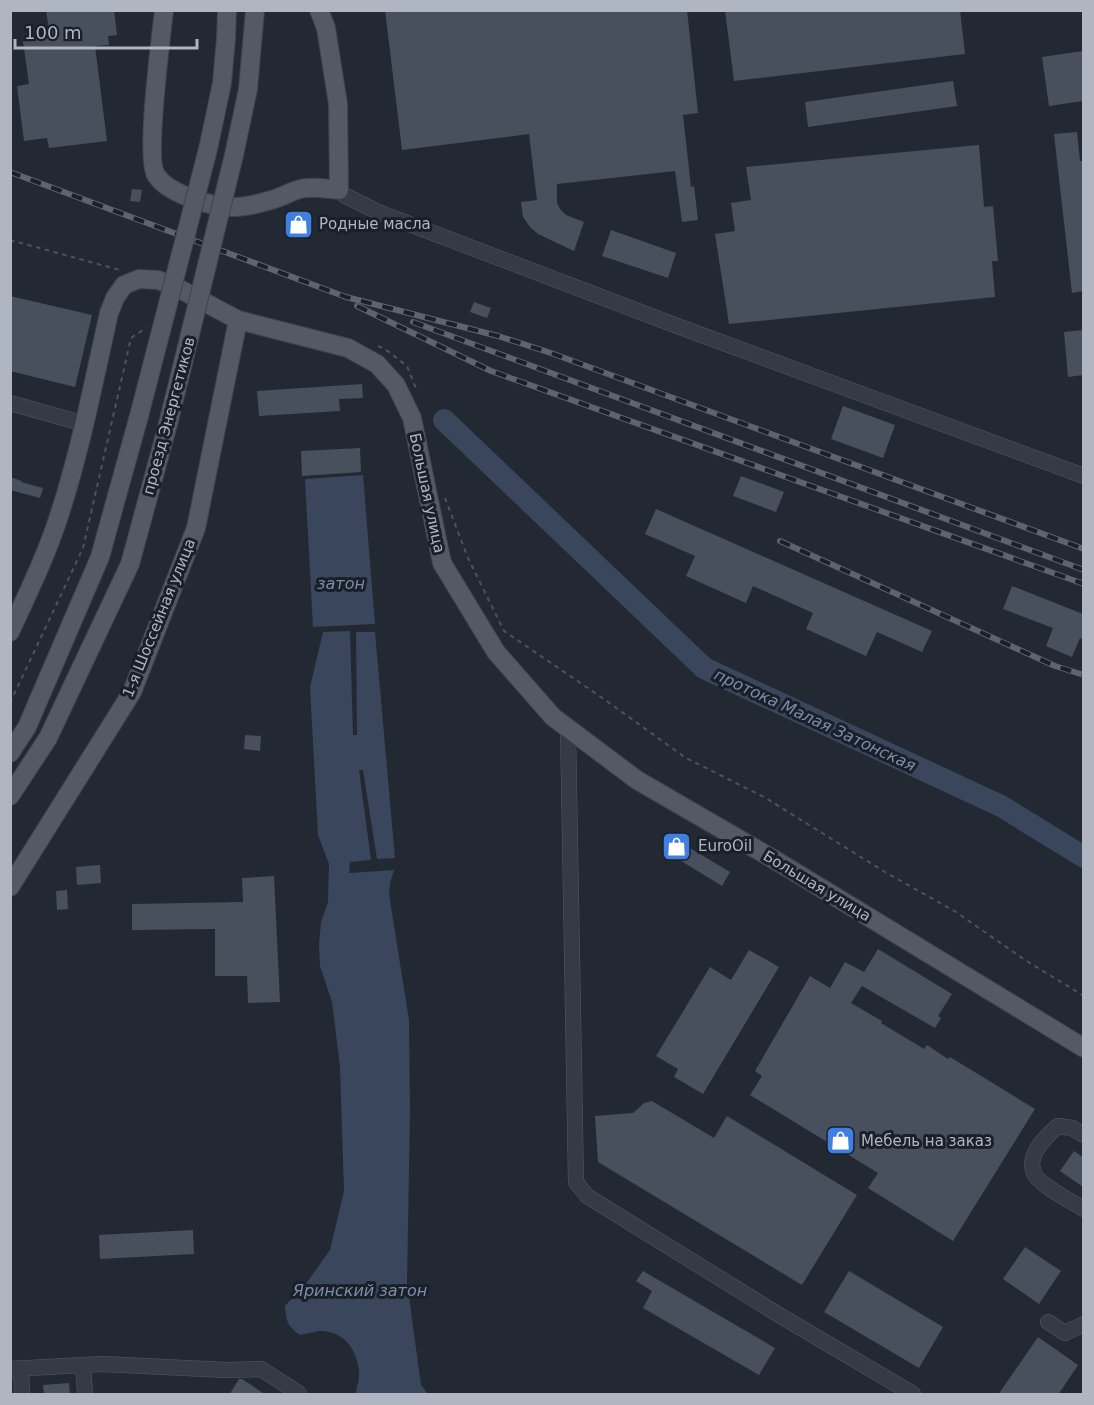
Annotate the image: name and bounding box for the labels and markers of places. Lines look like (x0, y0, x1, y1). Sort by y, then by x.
shop icon: Родные масла (282, 208, 314, 240)
place label: Родные масла (319, 215, 431, 233)
shop icon: EuroOil (661, 830, 693, 862)
place label: EuroOil (698, 837, 752, 855)
shop icon: Мебель на заказ (824, 1125, 856, 1157)
place label: Мебель на заказ (861, 1132, 992, 1150)

